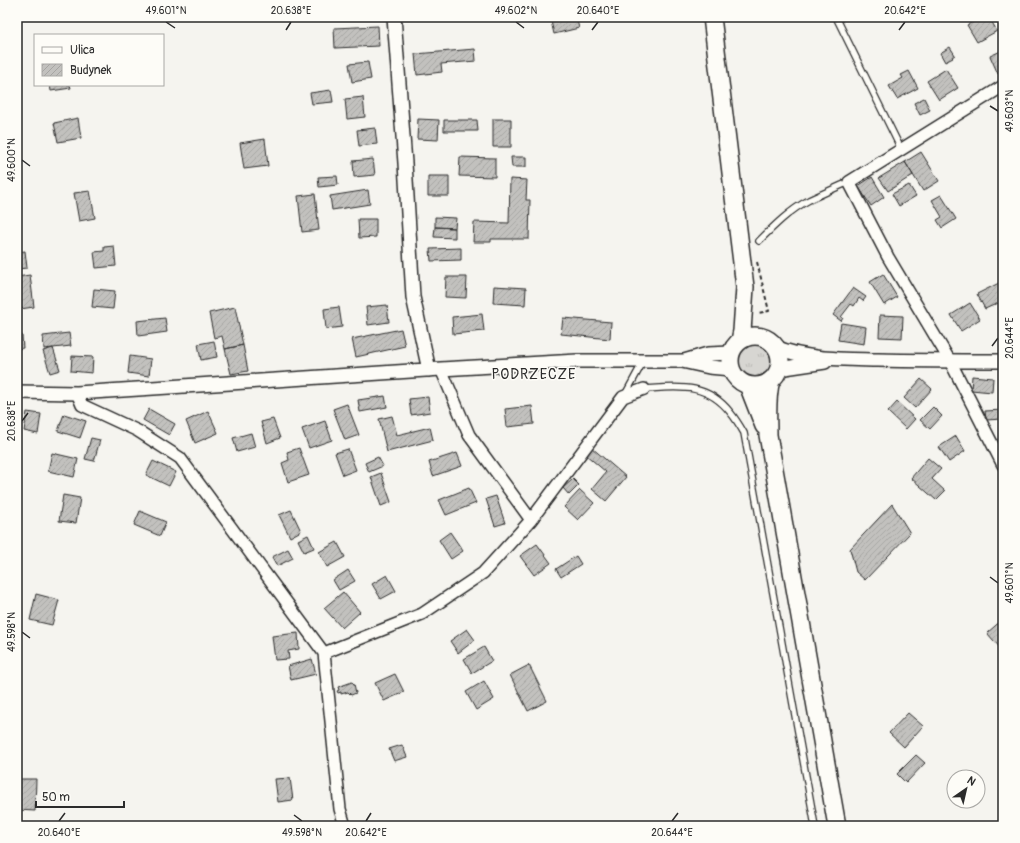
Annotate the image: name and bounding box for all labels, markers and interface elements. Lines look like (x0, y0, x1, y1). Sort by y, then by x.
text: 49.601°N (146, 5, 187, 17)
text: 20.638°E (271, 5, 311, 17)
text: 49.602°N (495, 5, 537, 17)
text: 20.640°E (577, 5, 619, 17)
text: 20.642°E (884, 5, 926, 17)
legend (34, 34, 164, 86)
text: Ulica (70, 43, 95, 58)
text: Budynek (70, 63, 112, 78)
text: 49.603°N (1004, 90, 1016, 132)
text: 49.600°N (6, 138, 18, 182)
text: 20.644°E (1004, 317, 1016, 359)
district label: PODRZECZE (492, 366, 576, 383)
text: 20.638°E (6, 401, 18, 441)
text: 49.601°N (1004, 562, 1016, 603)
text: 49.598°N (6, 612, 18, 652)
north arrow (946, 769, 986, 809)
text: N (965, 774, 978, 789)
scale bar (36, 783, 124, 809)
text: 50 m (42, 790, 70, 805)
text: 20.640°E (38, 827, 80, 839)
text: 49.598°N (282, 827, 322, 839)
text: 20.642°E (345, 827, 387, 839)
text: 20.644°E (651, 827, 693, 839)

